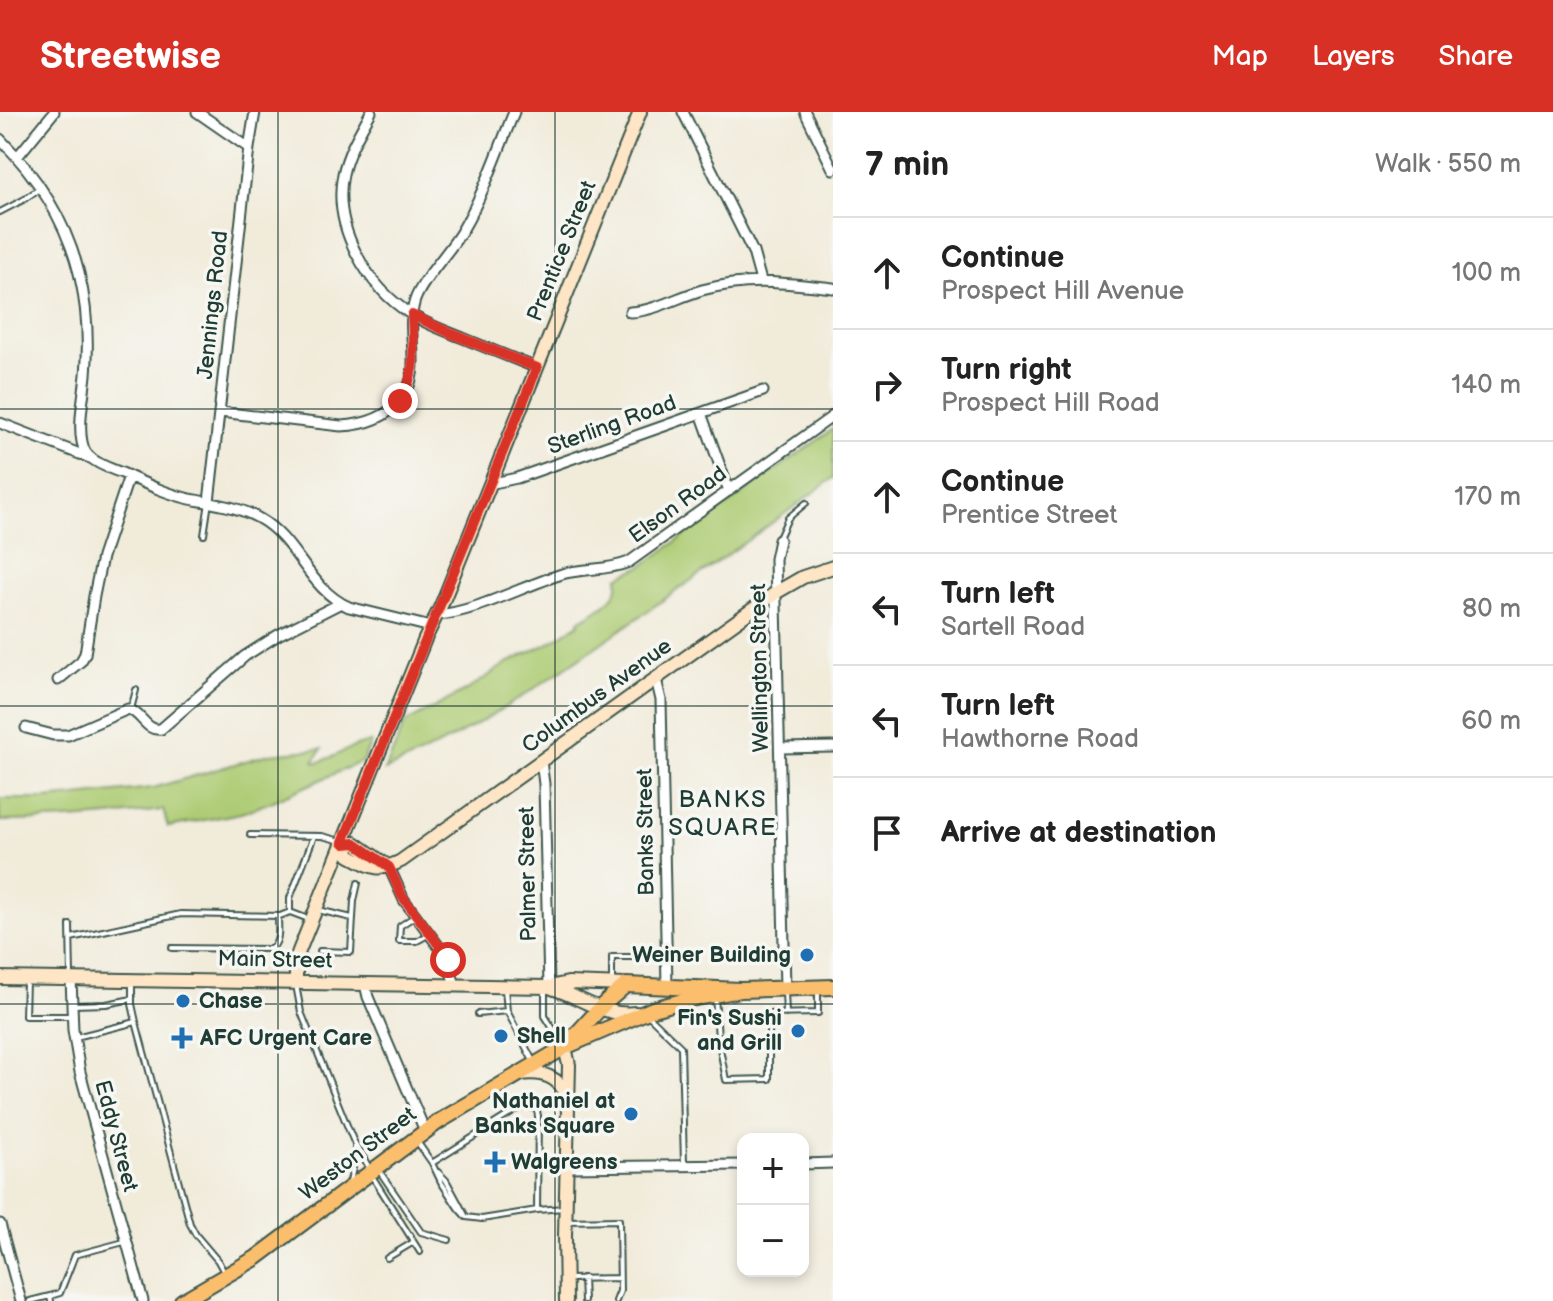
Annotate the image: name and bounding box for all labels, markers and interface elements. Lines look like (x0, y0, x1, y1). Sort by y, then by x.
text: Streetwise (40, 34, 221, 79)
text: Map (1212, 40, 1268, 73)
text: Layers (1312, 40, 1395, 73)
text: Share (1439, 40, 1513, 73)
text: 7 min (865, 144, 949, 185)
text: Walk · 550 m (1375, 149, 1521, 180)
street label: Prentice Street (522, 176, 603, 325)
street label: Jennings Road (192, 229, 234, 381)
text: Continue (941, 240, 1064, 276)
icon: ahead (865, 251, 909, 295)
text: 100 m (1452, 258, 1521, 289)
text: Prospect Hill Avenue (941, 276, 1184, 307)
text: Turn right (941, 352, 1072, 388)
icon: right (865, 363, 909, 407)
text: 140 m (1451, 370, 1521, 401)
route end (382, 383, 418, 419)
text: Prospect Hill Road (941, 388, 1160, 419)
street label: Sterling Road (544, 389, 680, 461)
street label: Elson Road (624, 460, 732, 550)
text: Continue (941, 464, 1064, 500)
icon: ahead (865, 475, 909, 519)
text: 170 m (1454, 482, 1521, 513)
text: Prentice Street (941, 500, 1118, 531)
text: Turn left (941, 576, 1055, 612)
street label: Wellington Street (745, 583, 775, 753)
icon: left (865, 587, 909, 631)
text: 80 m (1462, 594, 1521, 625)
text: Sartell Road (941, 612, 1085, 643)
street label: Columbus Avenue (517, 633, 677, 759)
text: Turn left (941, 688, 1055, 724)
icon: left (865, 699, 909, 743)
text: 60 m (1461, 706, 1521, 737)
text: Hawthorne Road (941, 724, 1139, 755)
street label: Banks Street (631, 768, 661, 896)
district label: BANKS SQUARE (668, 785, 778, 842)
street label: Palmer Street (513, 806, 543, 942)
icon: arrive (865, 811, 909, 855)
text: Arrive at destination (941, 815, 1217, 851)
route start (430, 942, 466, 978)
place label: Weiner Building (632, 942, 791, 969)
street label: Main Street (217, 945, 333, 975)
marker: Weiner Building (798, 946, 816, 964)
place label: Chase (199, 988, 263, 1015)
marker: Chase (174, 992, 192, 1010)
place label: Fin's Sushi and Grill (677, 1005, 782, 1057)
marker: Fin's Sushi and Grill (789, 1022, 807, 1040)
place label: Shell (517, 1023, 566, 1050)
place label: AFC Urgent Care (199, 1025, 372, 1052)
marker: AFC Urgent Care (171, 1027, 193, 1049)
marker: Shell (492, 1027, 510, 1045)
street label: Eddy Street (88, 1077, 144, 1195)
place label: Nathaniel at Banks Square (474, 1088, 616, 1140)
street label: Weston Street (294, 1101, 422, 1207)
marker: Nathaniel at Banks Square (622, 1105, 640, 1123)
map controls (737, 1133, 809, 1277)
button: + (737, 1133, 809, 1205)
place label: Walgreens (511, 1149, 618, 1176)
marker: Walgreens (486, 1153, 504, 1171)
button: − (737, 1205, 809, 1277)

